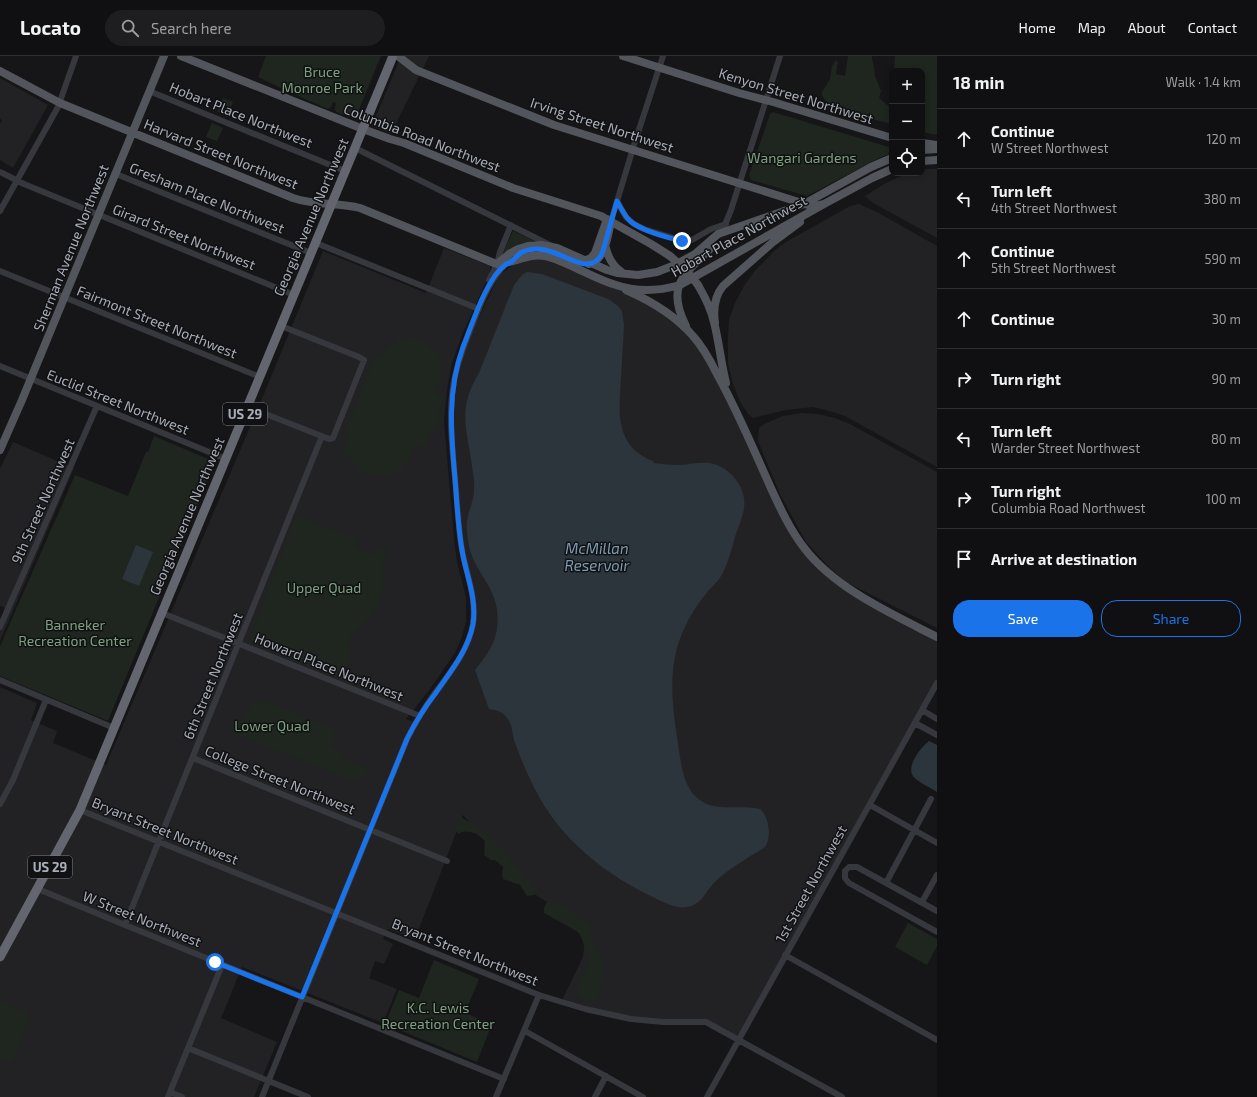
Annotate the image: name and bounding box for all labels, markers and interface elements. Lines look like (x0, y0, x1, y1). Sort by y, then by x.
search box (105, 10, 385, 46)
text: Locato (20, 16, 81, 39)
icon: search (119, 17, 141, 39)
text: Search here (151, 19, 231, 37)
text: Home (1019, 19, 1056, 36)
text: Map (1078, 19, 1106, 36)
text: About (1128, 19, 1166, 36)
text: Contact (1188, 19, 1237, 36)
park label: Bruce Monroe Park (281, 63, 363, 96)
street label: Kenyon Street Northwest (717, 64, 875, 127)
map controls (889, 68, 925, 176)
button: + (889, 68, 925, 104)
text: 18 min (953, 72, 1005, 92)
text: Walk · 1.4 km (1166, 74, 1241, 90)
street label: Hobart Place Northwest (167, 78, 315, 151)
street label: Irving Street Northwest (528, 93, 676, 156)
street label: Columbia Road Northwest (341, 100, 503, 175)
button: − (889, 104, 925, 140)
street label: Harvard Street Northwest (142, 115, 301, 192)
text: Continue (991, 122, 1054, 140)
icon: ahead (953, 128, 975, 150)
text: 120 m (1206, 131, 1241, 147)
street label: Georgia Avenue Northwest (270, 135, 352, 298)
button: locate (889, 140, 925, 176)
text: W Street Northwest (991, 140, 1109, 156)
park label: Wangari Gardens (747, 149, 857, 166)
street label: Gresham Place Northwest (127, 159, 287, 236)
street label: Sherman Avenue Northwest (29, 162, 112, 334)
text: Turn left (991, 182, 1052, 200)
icon: left (953, 188, 975, 210)
street label: Hobart Place Northwest (668, 191, 810, 280)
text: 380 m (1204, 191, 1241, 207)
street label: Girard Street Northwest (110, 200, 258, 273)
text: 4th Street Northwest (991, 200, 1117, 216)
route end (673, 232, 691, 250)
text: Continue (991, 242, 1054, 260)
icon: ahead (953, 248, 975, 270)
text: 590 m (1204, 251, 1241, 267)
text: 5th Street Northwest (991, 260, 1116, 276)
street label: Fairmont Street Northwest (75, 282, 240, 361)
icon: ahead (953, 308, 975, 330)
text: Continue (991, 310, 1054, 328)
text: 30 m (1212, 311, 1241, 327)
street label: Euclid Street Northwest (45, 365, 192, 438)
icon: right (953, 368, 975, 390)
text: Turn right (991, 370, 1061, 388)
text: 90 m (1211, 371, 1241, 387)
road number: US 29 (223, 403, 267, 425)
text: Turn left (991, 422, 1052, 440)
icon: left (953, 428, 975, 450)
text: 80 m (1211, 431, 1241, 447)
street label: Georgia Avenue Northwest (146, 434, 228, 597)
street label: 9th Street Northwest (7, 436, 78, 566)
text: Warder Street Northwest (991, 440, 1140, 456)
text: Turn right (991, 482, 1061, 500)
icon: right (953, 488, 975, 510)
text: 100 m (1206, 491, 1241, 507)
text: Columbia Road Northwest (991, 500, 1145, 516)
water label: McMillan Reservoir (565, 539, 630, 574)
icon: arrive (953, 548, 975, 570)
text: Arrive at destination (991, 550, 1137, 568)
park label: Upper Quad (287, 579, 361, 596)
button: Save (953, 600, 1093, 637)
button: Share (1101, 600, 1241, 637)
street label: 6th Street Northwest (179, 610, 246, 742)
park label: Banneker Recreation Center (18, 616, 132, 649)
street label: Howard Place Northwest (252, 629, 406, 704)
park label: Lower Quad (234, 717, 310, 734)
street label: College Street Northwest (203, 742, 358, 817)
street label: Bryant Street Northwest (90, 793, 241, 868)
street label: 1st Street Northwest (771, 822, 850, 945)
road number: US 29 (28, 856, 72, 878)
street label: W Street Northwest (80, 887, 204, 950)
street label: Bryant Street Northwest (390, 914, 541, 989)
route start (206, 953, 224, 971)
park label: K.C. Lewis Recreation Center (381, 999, 495, 1032)

